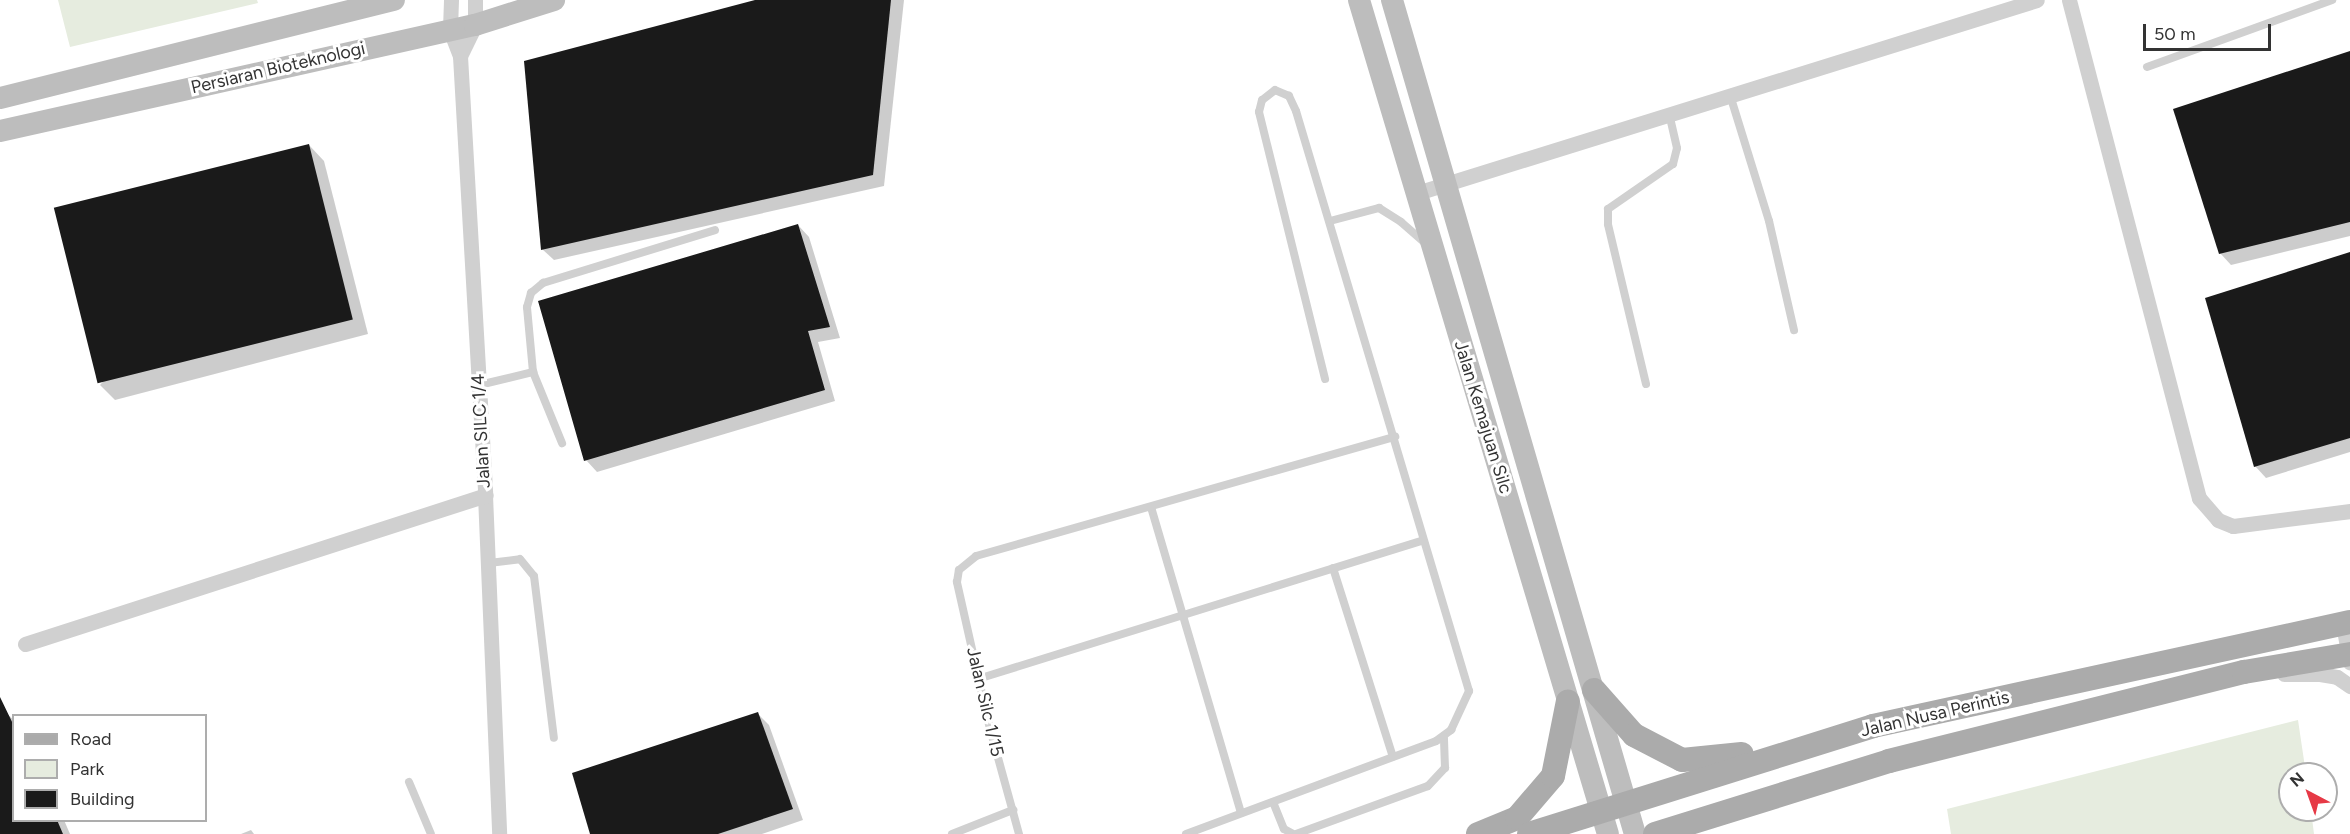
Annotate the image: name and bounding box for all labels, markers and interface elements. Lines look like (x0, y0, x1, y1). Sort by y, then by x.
scale bar (2146, 12, 2274, 50)
text: 50 m (2154, 23, 2196, 45)
street label: Persiaran Bioteknologi (189, 37, 367, 99)
street label: Jalan Kemajuan Silc (1449, 338, 1517, 496)
street label: Jalan SILC 1/4 (467, 373, 495, 489)
street label: Jalan Silc 1/15 (962, 645, 1008, 759)
street label: Jalan Nusa Perintis (1859, 686, 2011, 742)
legend (12, 714, 207, 822)
text: Road (70, 728, 111, 750)
text: Park (70, 758, 104, 780)
north arrow (2278, 762, 2338, 822)
text: N (2286, 768, 2308, 791)
text: Building (70, 788, 135, 810)

